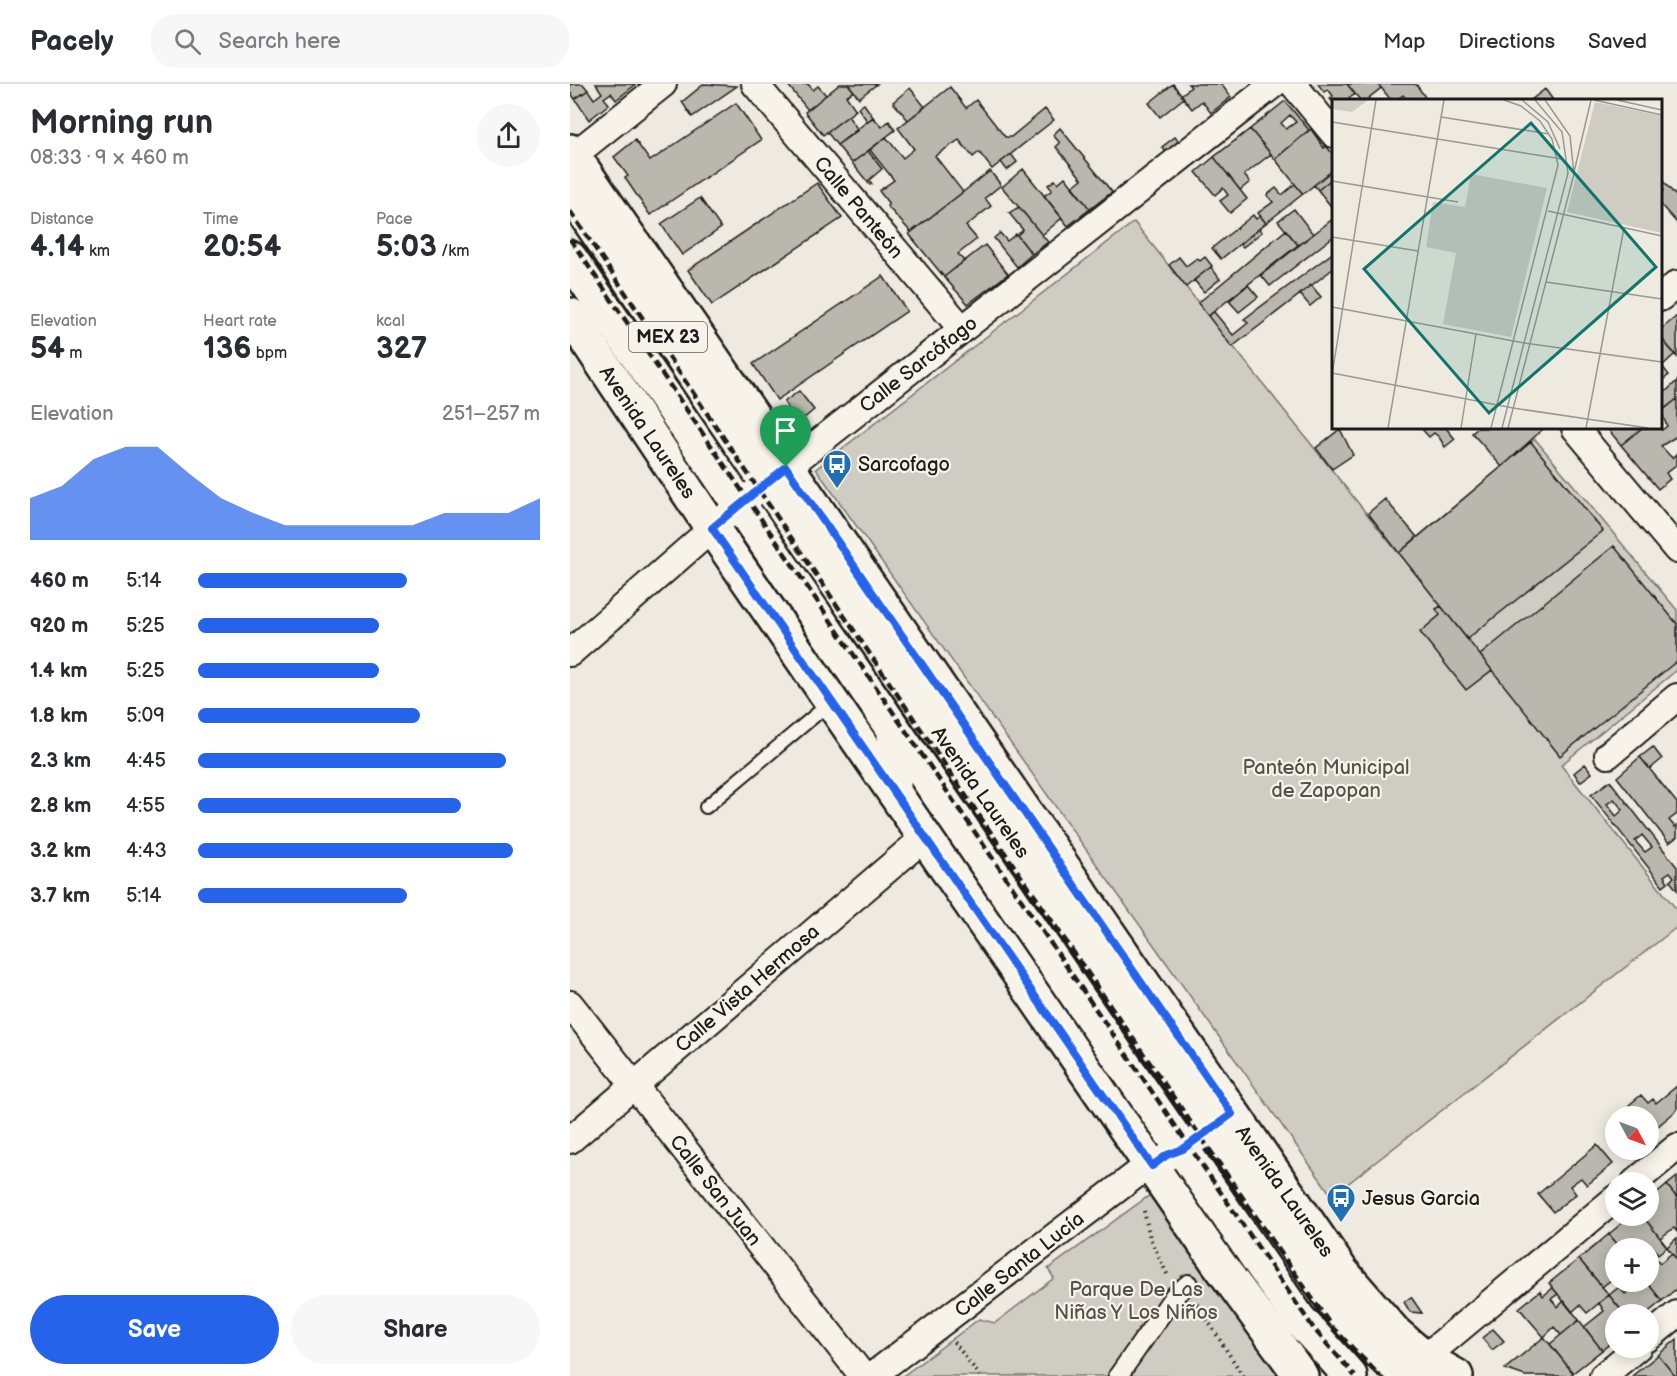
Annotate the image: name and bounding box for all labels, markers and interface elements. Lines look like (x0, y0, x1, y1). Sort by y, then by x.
search box (150, 14, 570, 68)
text: Pacely (30, 25, 114, 58)
icon: search (171, 25, 204, 58)
text: Search here (219, 28, 341, 55)
text: Map (1383, 29, 1426, 54)
text: Directions (1459, 29, 1555, 54)
text: Saved (1588, 29, 1647, 54)
inset map (1332, 99, 1662, 429)
text: Morning run (30, 103, 213, 143)
button: share (477, 104, 540, 167)
text: 08:33 · 9 × 460 m (30, 146, 189, 170)
street label: Calle Panteón (809, 152, 908, 264)
text: Distance (30, 210, 94, 229)
text: Time (203, 210, 238, 229)
text: Pace (376, 210, 412, 229)
text: 4.14 (30, 229, 85, 265)
text: 20:54 (203, 229, 281, 265)
text: 5:03 (376, 229, 437, 265)
text: km (85, 242, 110, 261)
text: /km (437, 242, 469, 261)
street label: Calle Sarcófago (855, 311, 982, 418)
text: Elevation (30, 312, 97, 331)
text: Heart rate (203, 312, 277, 331)
text: kcal (376, 312, 405, 331)
road number: MEX 23 (629, 322, 707, 352)
text: 54 (30, 331, 65, 367)
text: 136 (203, 331, 251, 367)
text: 327 (376, 331, 427, 367)
text: m (65, 344, 83, 363)
text: bpm (251, 344, 287, 363)
street label: Avenida Laureles (594, 362, 701, 504)
text: Elevation (30, 402, 113, 426)
text: 251–257 m (442, 402, 540, 426)
pin (760, 405, 811, 467)
icon: arrive (769, 414, 802, 447)
bus stop icon: Sarcofago (821, 448, 853, 490)
place label: Sarcofago (858, 453, 950, 477)
text: 460 m (30, 569, 89, 593)
text: 5:14 (126, 569, 161, 593)
text: 920 m (30, 614, 88, 638)
text: 5:25 (126, 614, 165, 638)
text: 1.4 km (30, 659, 88, 683)
text: 5:25 (126, 659, 165, 683)
text: 1.8 km (30, 704, 88, 728)
text: 5:09 (126, 704, 165, 728)
street label: Avenida Laureles (926, 722, 1035, 863)
text: 2.3 km (30, 749, 91, 773)
text: 4:45 (126, 749, 166, 773)
park label: Panteón Municipal de Zapopan (1243, 756, 1409, 803)
text: 2.8 km (30, 794, 91, 818)
text: 4:55 (126, 794, 165, 818)
text: 3.2 km (30, 839, 91, 863)
text: 4:43 (126, 839, 167, 863)
text: 3.7 km (30, 884, 90, 908)
text: 5:14 (126, 884, 161, 908)
street label: Calle Vista Hermosa (671, 920, 825, 1058)
north arrow (1605, 1106, 1659, 1160)
map controls (1605, 1106, 1659, 1358)
street label: Avenida Laureles (1230, 1121, 1339, 1262)
street label: Calle San Juan (664, 1130, 766, 1251)
button: layers (1605, 1172, 1659, 1226)
bus stop icon: Jesus Garcia (1325, 1182, 1357, 1224)
place label: Jesus Garcia (1362, 1187, 1480, 1211)
street label: Calle Santa Lucía (950, 1207, 1089, 1323)
button: + (1605, 1238, 1659, 1292)
park label: Parque De Las Niñas Y Los Niños (1054, 1278, 1218, 1325)
button: Save (30, 1295, 279, 1364)
button: Share (291, 1295, 540, 1364)
button: − (1605, 1304, 1659, 1358)

